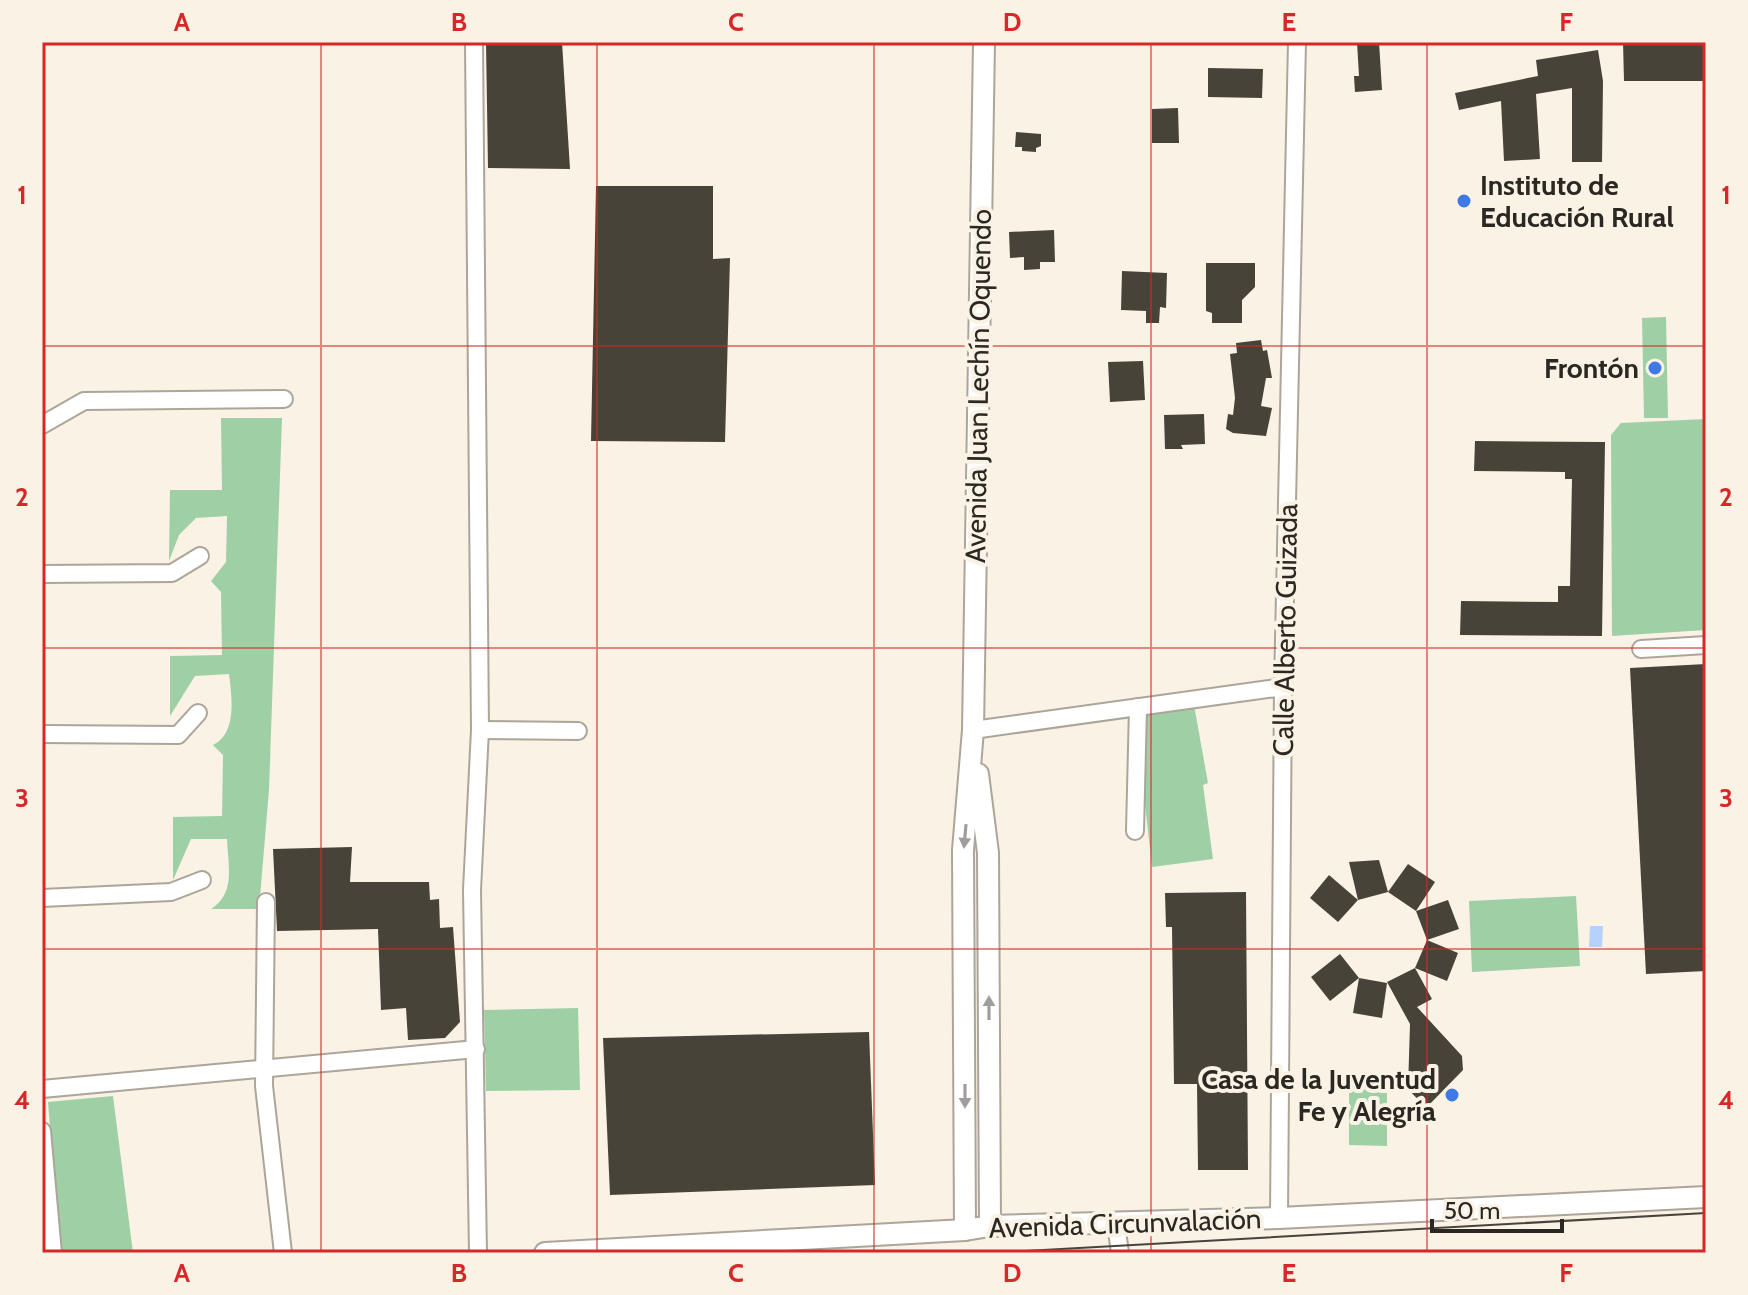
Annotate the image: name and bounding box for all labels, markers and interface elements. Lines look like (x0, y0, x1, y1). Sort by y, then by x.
text: A (174, 6, 191, 38)
text: B (451, 6, 467, 38)
text: C (728, 6, 744, 38)
text: D (1003, 6, 1021, 38)
text: E (1282, 6, 1296, 38)
text: F (1559, 6, 1573, 38)
place label: Instituto de Educación Rural (1480, 168, 1674, 234)
text: 1 (17, 179, 27, 211)
text: 1 (1721, 179, 1731, 211)
marker: Instituto de Educación Rural (1455, 192, 1473, 210)
street label: Avenida Juan Lechín Oquendo (958, 209, 998, 563)
place label: Frontón (1544, 351, 1639, 385)
marker: Frontón (1646, 359, 1664, 377)
text: 2 (15, 481, 29, 513)
text: 2 (1719, 481, 1733, 513)
street label: Calle Alberto Guizada (1266, 503, 1304, 757)
text: 3 (15, 782, 29, 814)
text: 3 (1719, 782, 1733, 814)
one-way arrow (958, 824, 971, 849)
one-way arrow (983, 995, 995, 1020)
place label: Casa de la Juventud Fe y Alegría (1201, 1062, 1436, 1128)
text: 4 (14, 1084, 30, 1116)
one-way arrow (959, 1084, 971, 1109)
text: 4 (1718, 1084, 1734, 1116)
marker: Casa de la Juventud Fe y Alegría (1443, 1086, 1461, 1104)
scale bar (1432, 1183, 1562, 1233)
text: 50 m (1444, 1196, 1500, 1225)
street label: Avenida Circunvalación (988, 1201, 1262, 1245)
text: A (174, 1257, 191, 1289)
text: B (451, 1257, 467, 1289)
text: C (728, 1257, 744, 1289)
text: D (1003, 1257, 1021, 1289)
text: E (1282, 1257, 1296, 1289)
text: F (1559, 1257, 1573, 1289)

